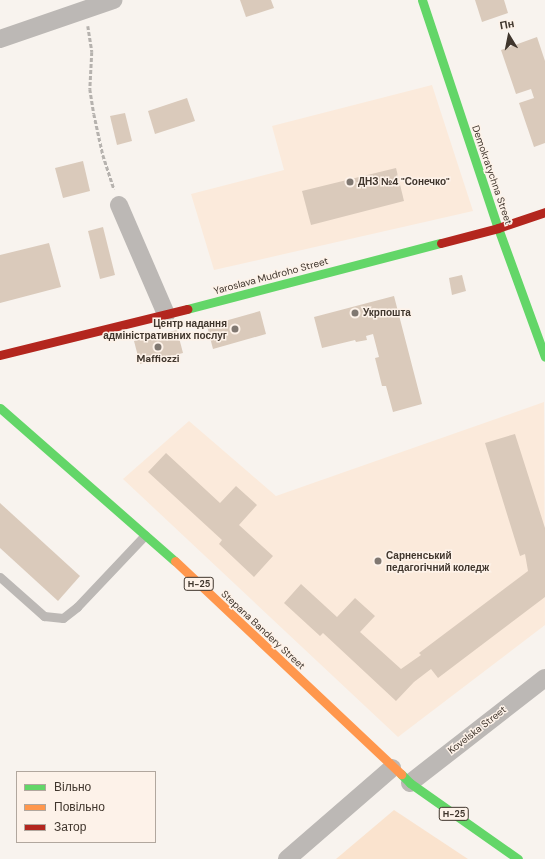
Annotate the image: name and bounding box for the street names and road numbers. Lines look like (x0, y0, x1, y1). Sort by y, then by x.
street label: Demokratychna Street (469, 124, 515, 226)
street label: Yaroslava Mudroho Street (212, 255, 330, 297)
road number: Н-25 (183, 577, 215, 591)
street label: Stepana Bandery Street (219, 588, 307, 672)
street label: Kovelska Street (445, 704, 509, 756)
road number: Н-25 (438, 807, 470, 821)

